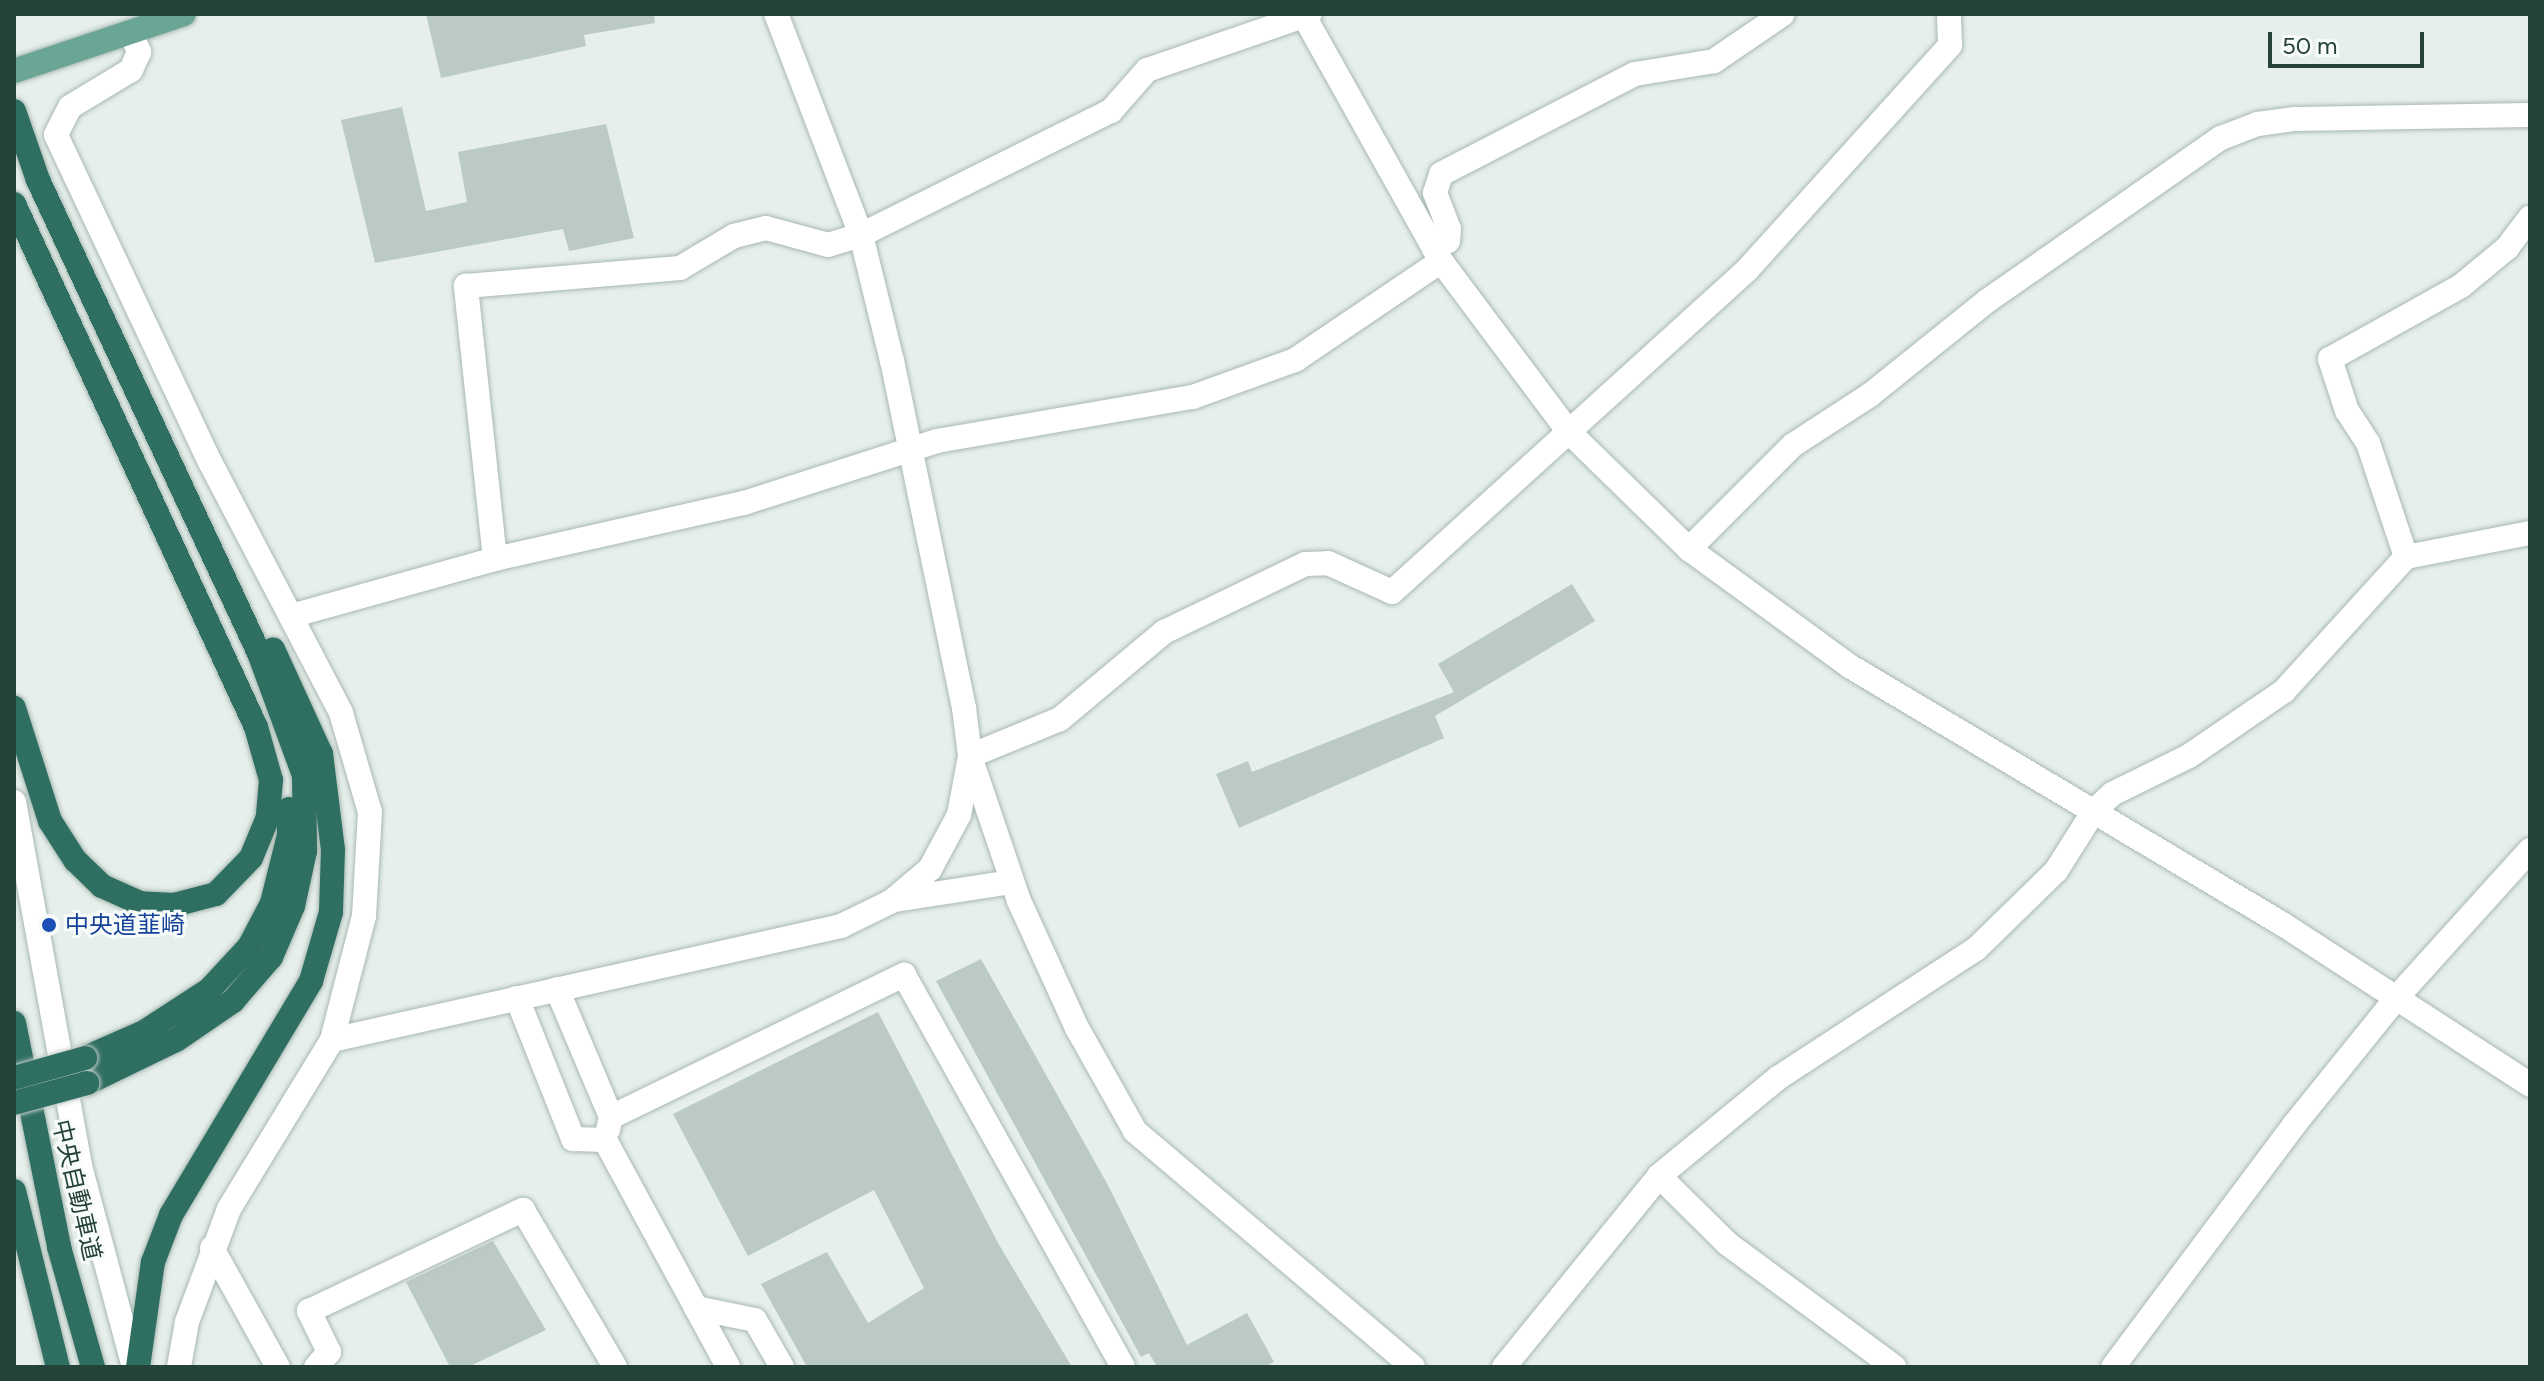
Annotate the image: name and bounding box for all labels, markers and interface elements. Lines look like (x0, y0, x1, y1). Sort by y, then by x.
scale bar (2272, 16, 2428, 66)
text: 50 m (2282, 31, 2338, 60)
place label: 中央道韮崎 (65, 911, 185, 939)
marker: 中央道韮崎 (40, 916, 58, 934)
street label: 中央自動車道 (47, 1117, 107, 1263)

